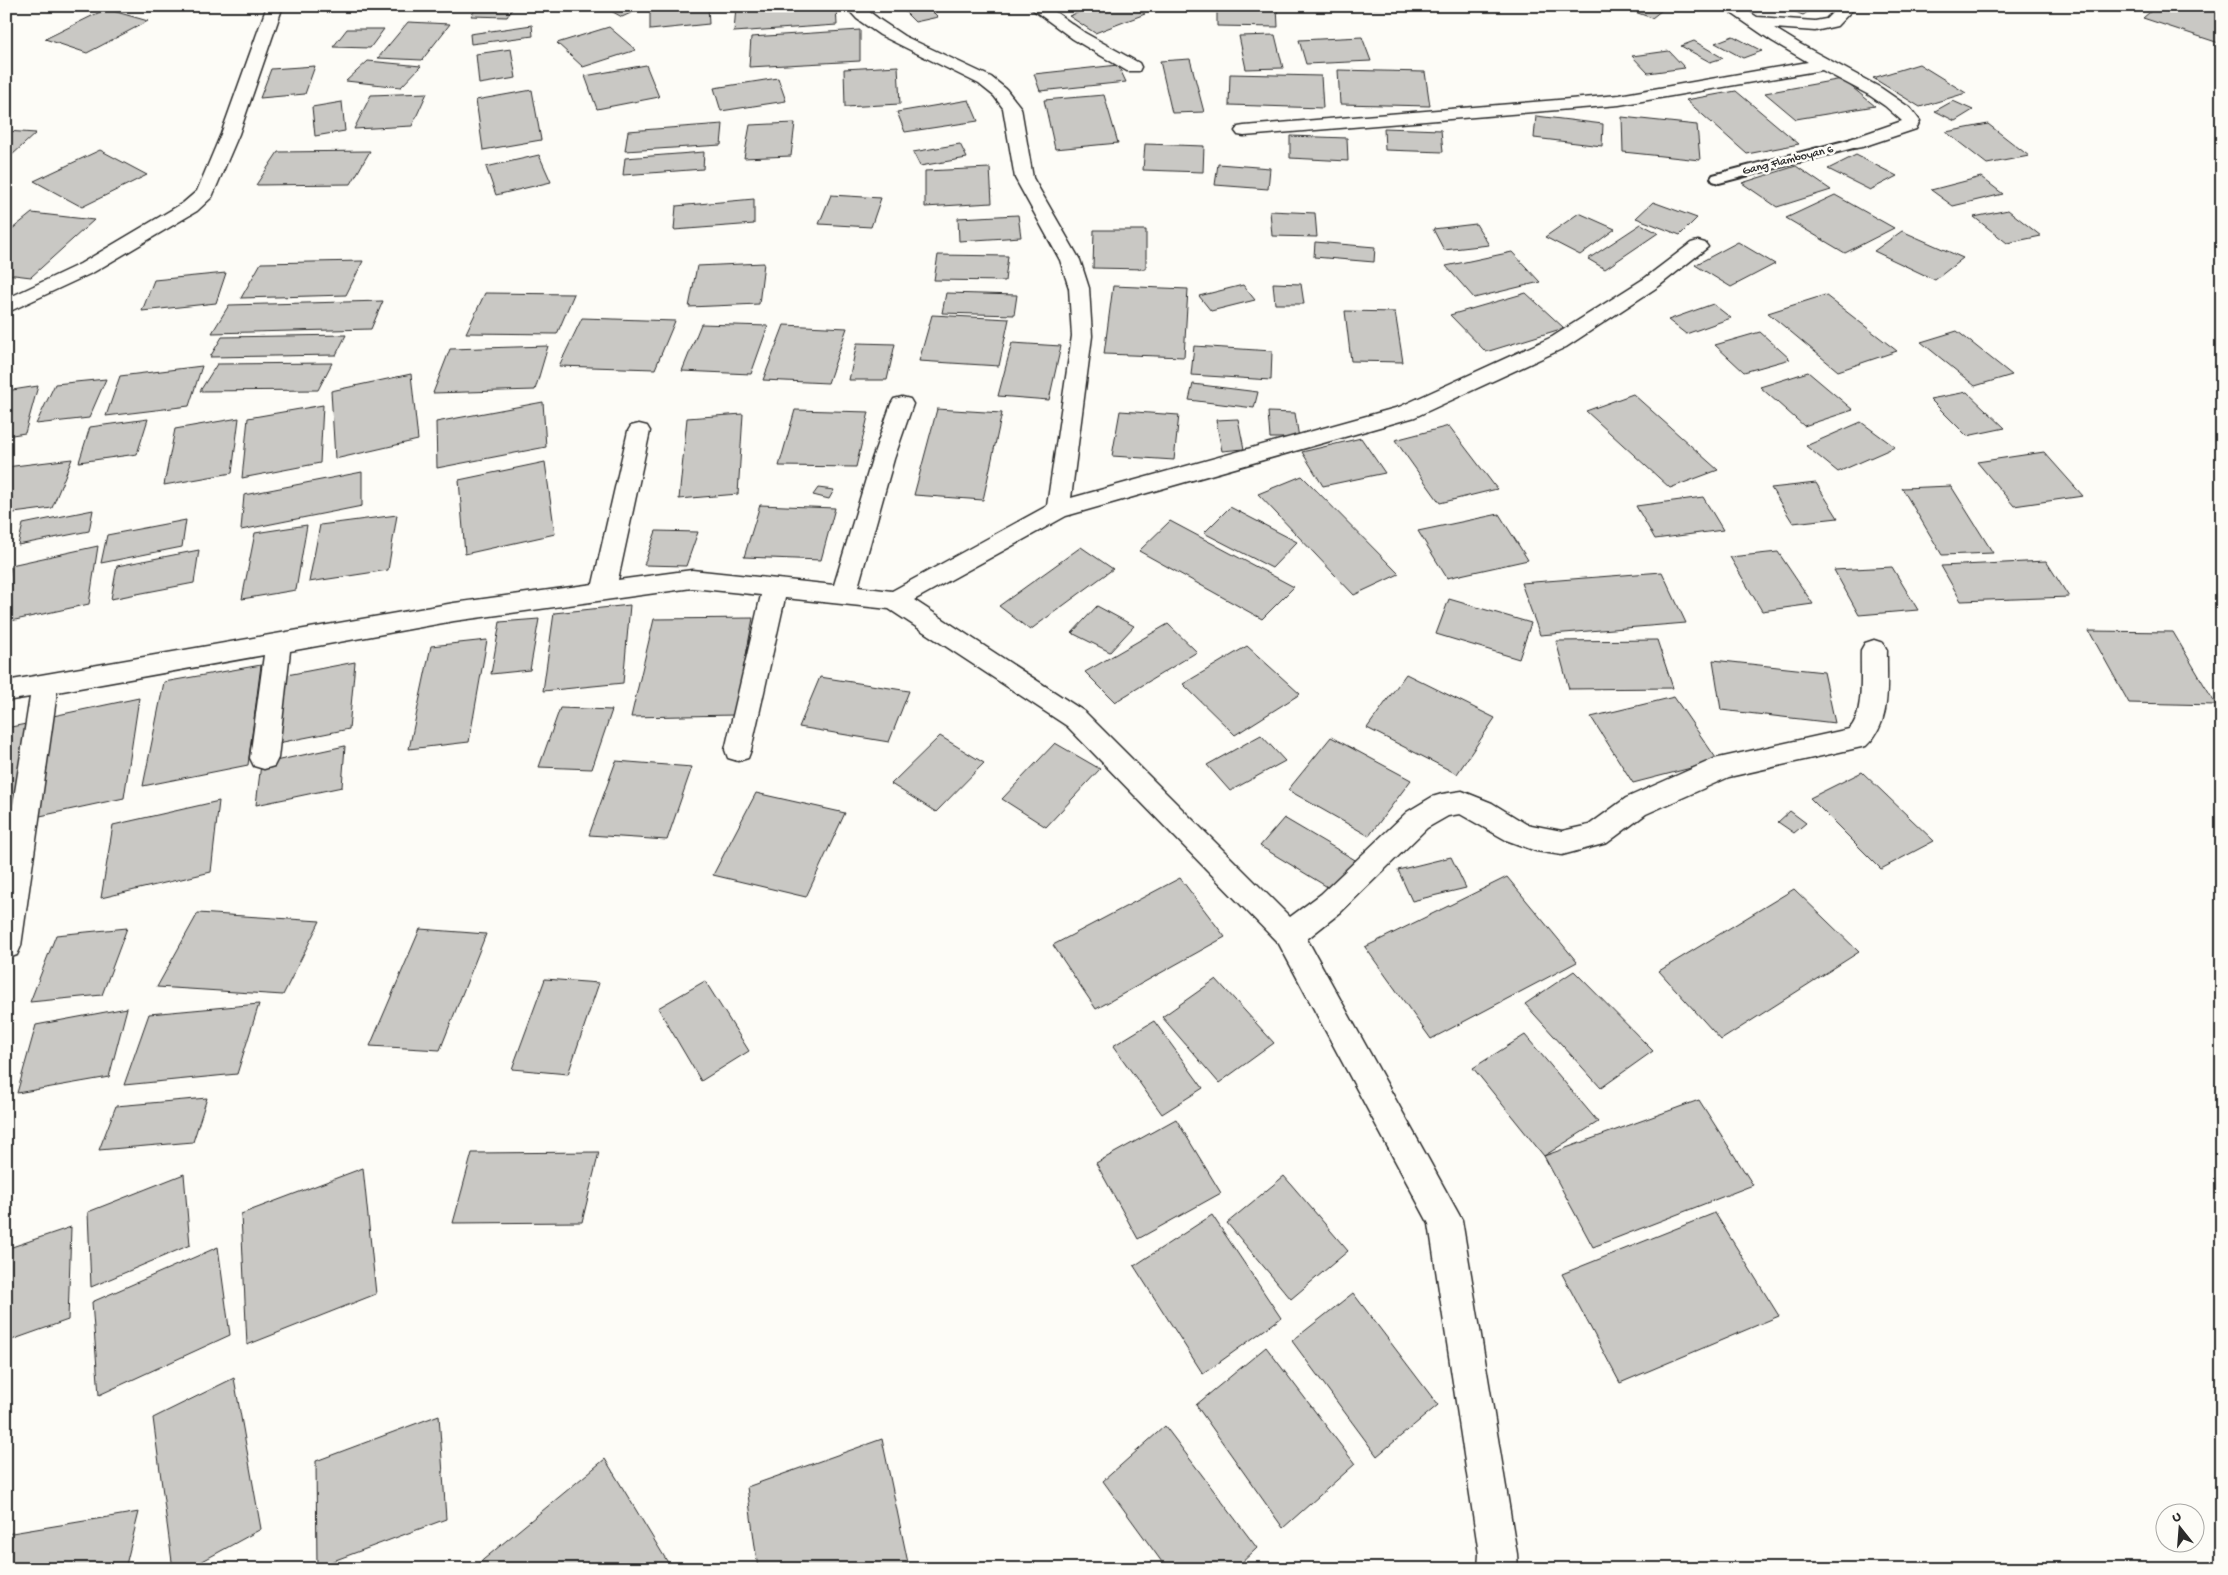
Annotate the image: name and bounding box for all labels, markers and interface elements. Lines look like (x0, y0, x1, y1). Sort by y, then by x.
street label: Gang Flamboyan 6 (1741, 143, 1836, 179)
north arrow (2156, 1502, 2206, 1552)
text: U (2171, 1509, 2183, 1527)

